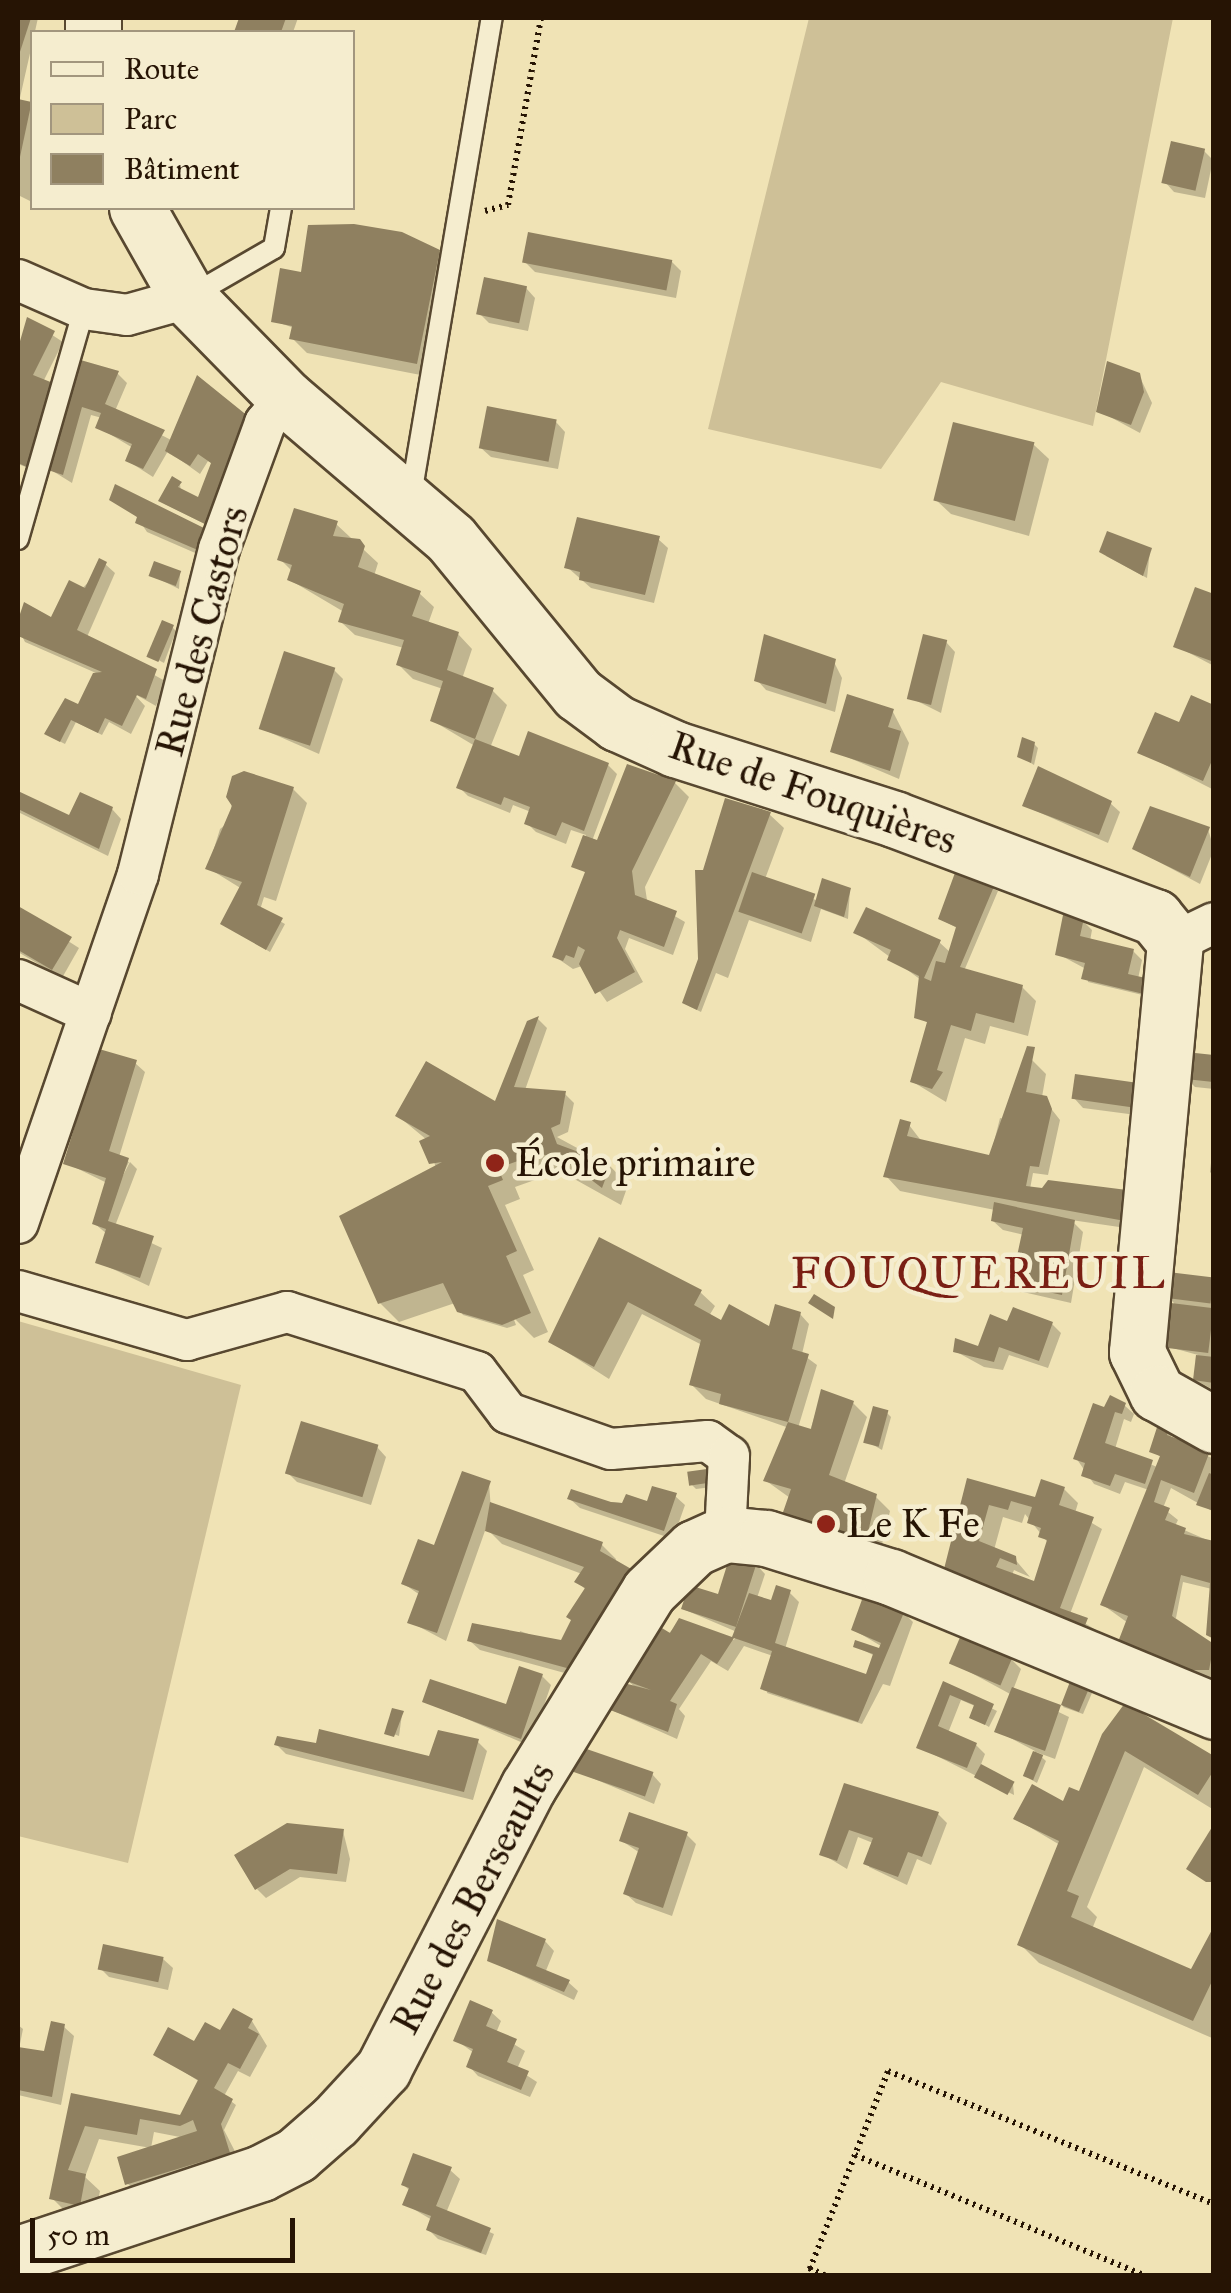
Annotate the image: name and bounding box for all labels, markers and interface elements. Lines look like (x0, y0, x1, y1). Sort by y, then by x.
legend (30, 30, 355, 210)
text: Route (124, 51, 199, 87)
text: Parc (124, 101, 177, 137)
text: Bâtiment (124, 151, 240, 187)
street label: Rue des Castors (146, 501, 258, 761)
street label: Rue de Fouquières (663, 721, 963, 865)
place label: École primaire (515, 1139, 756, 1187)
marker: École primaire (484, 1152, 506, 1174)
district label: FOUQUEREUIL (791, 1246, 1167, 1300)
place label: Le K Fe (846, 1500, 980, 1548)
marker: Le K Fe (815, 1513, 837, 1535)
street label: Rue des Berseaults (381, 1754, 565, 2042)
scale bar (35, 2198, 300, 2260)
text: 50 m (47, 2217, 110, 2253)

